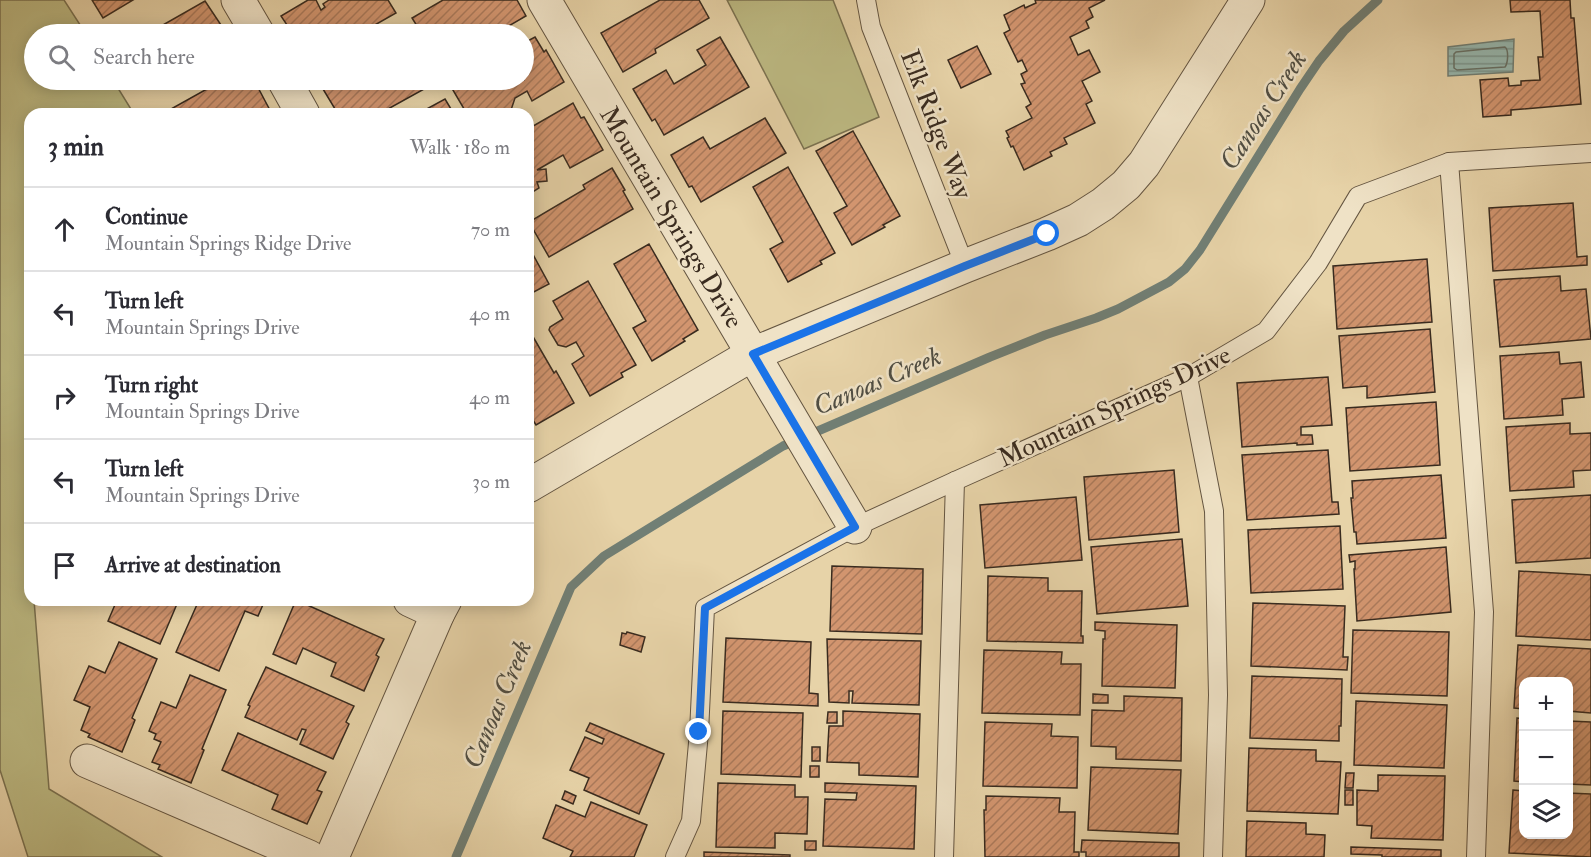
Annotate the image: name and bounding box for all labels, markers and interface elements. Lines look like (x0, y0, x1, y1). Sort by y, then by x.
search box (24, 24, 534, 90)
icon: search (45, 41, 78, 74)
text: Search here (93, 43, 195, 71)
water label: Canoas Creek (1213, 44, 1314, 176)
street label: Elk Ridge Way (893, 45, 979, 204)
street label: Mountain Springs Drive (591, 101, 750, 335)
text: 3 min (48, 131, 104, 163)
text: Walk · 180 m (410, 135, 510, 160)
text: Continue (105, 203, 188, 231)
icon: ahead (48, 213, 81, 246)
text: 70 m (471, 217, 510, 242)
route start (1033, 220, 1059, 246)
text: Mountain Springs Ridge Drive (105, 231, 351, 256)
text: Turn left (105, 287, 184, 315)
icon: left (48, 297, 81, 330)
text: 40 m (469, 301, 510, 326)
text: Mountain Springs Drive (105, 315, 300, 340)
street label: Mountain Springs Drive (993, 339, 1236, 476)
water label: Canoas Creek (808, 340, 946, 423)
text: Turn right (105, 371, 198, 399)
icon: right (48, 381, 81, 414)
text: 40 m (469, 385, 510, 410)
text: Mountain Springs Drive (105, 399, 300, 424)
text: Turn left (105, 455, 184, 483)
icon: left (48, 465, 81, 498)
text: 30 m (472, 469, 510, 494)
text: Mountain Springs Drive (105, 483, 300, 508)
icon: arrive (48, 549, 81, 582)
text: Arrive at destination (105, 551, 281, 579)
water label: Canoas Creek (456, 635, 539, 773)
map controls (1519, 677, 1573, 839)
button: + (1519, 677, 1573, 731)
route end (685, 718, 711, 744)
button: − (1519, 731, 1573, 785)
button: layers (1519, 785, 1573, 839)

